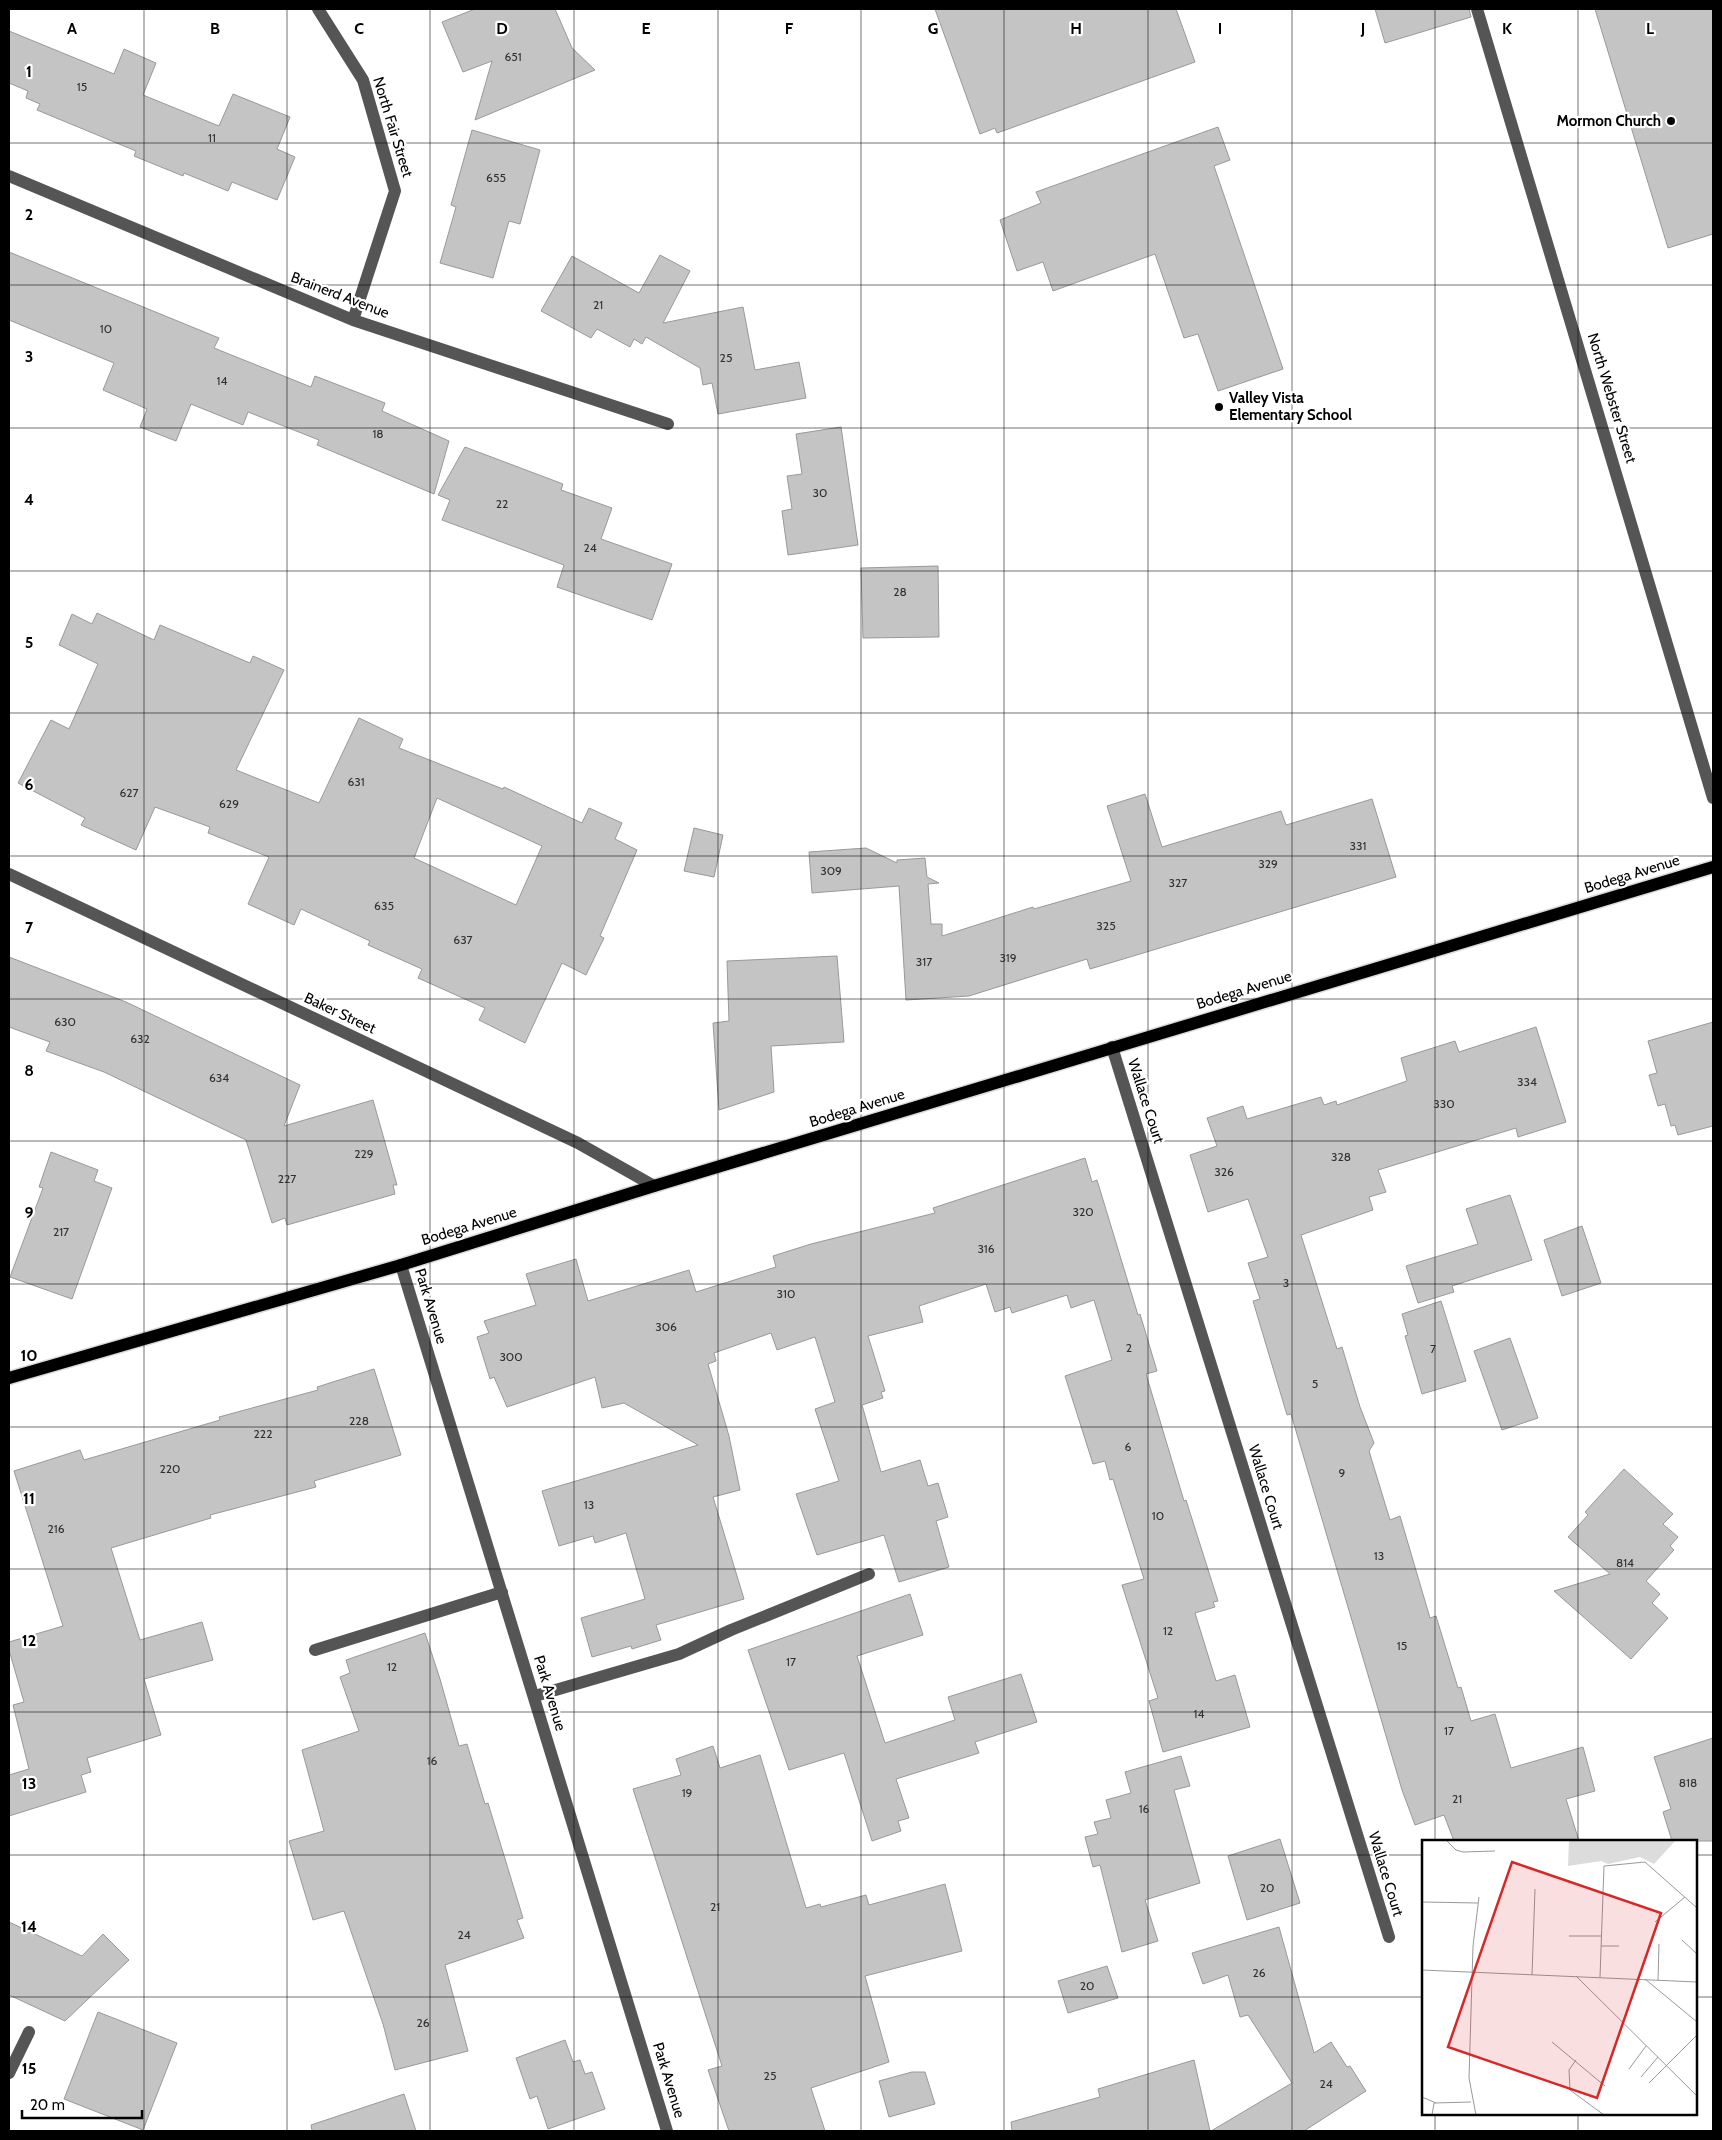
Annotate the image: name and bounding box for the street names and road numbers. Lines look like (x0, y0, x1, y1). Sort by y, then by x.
street label: North Fair Street (369, 75, 417, 179)
street label: Brainerd Avenue (288, 268, 392, 322)
street label: North Webster Street (1584, 331, 1640, 465)
street label: Bodega Avenue (1582, 851, 1682, 897)
street label: Bodega Avenue (1194, 967, 1294, 1013)
street label: Baker Street (301, 989, 379, 1037)
street label: Wallace Court (1124, 1056, 1168, 1146)
street label: Bodega Avenue (807, 1085, 907, 1131)
street label: Bodega Avenue (419, 1203, 519, 1249)
street label: Park Avenue (411, 1266, 451, 1346)
street label: Wallace Court (1245, 1442, 1287, 1532)
street label: Park Avenue (530, 1653, 570, 1733)
street label: Wallace Court (1365, 1829, 1407, 1919)
street label: Park Avenue (649, 2040, 689, 2120)

